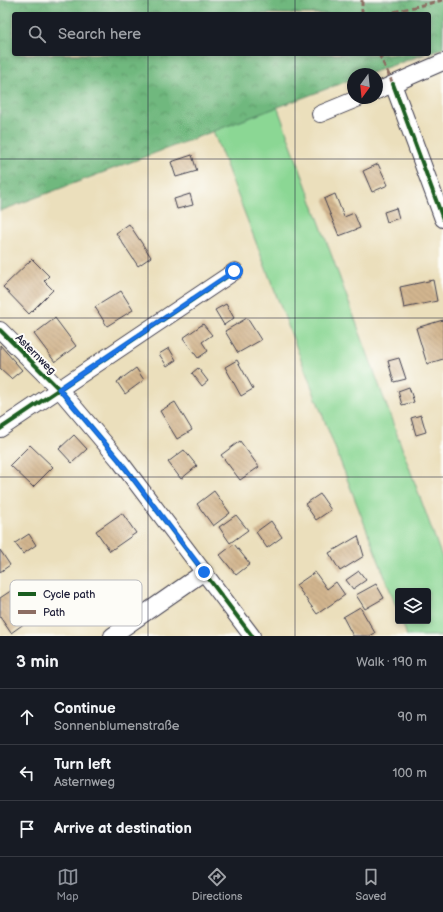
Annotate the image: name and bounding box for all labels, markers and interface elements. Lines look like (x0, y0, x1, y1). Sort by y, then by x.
search box (12, 12, 431, 56)
icon: search (26, 23, 48, 45)
text: Search here (58, 25, 141, 44)
north arrow (347, 68, 383, 104)
route start (225, 262, 243, 280)
street label: Asternweg (13, 332, 58, 377)
route end (195, 563, 213, 581)
legend (10, 580, 142, 626)
text: Cycle path (43, 588, 95, 601)
map controls (395, 588, 431, 624)
button: layers (395, 588, 431, 624)
text: Path (43, 606, 65, 619)
text: 3 min (16, 652, 59, 672)
text: Walk · 190 m (356, 654, 427, 670)
text: Continue (54, 699, 116, 718)
icon: ahead (16, 706, 38, 728)
text: 90 m (398, 709, 427, 725)
text: Sonnenblumenstraße (54, 718, 180, 734)
text: Turn left (54, 755, 111, 774)
icon: left (16, 762, 38, 784)
text: 100 m (392, 765, 427, 781)
text: Asternweg (54, 774, 115, 790)
icon: arrive (16, 818, 38, 840)
text: Arrive at destination (54, 819, 192, 838)
tab: Map (57, 866, 79, 903)
tab: Directions (192, 866, 242, 903)
tab: Saved (356, 866, 386, 903)

